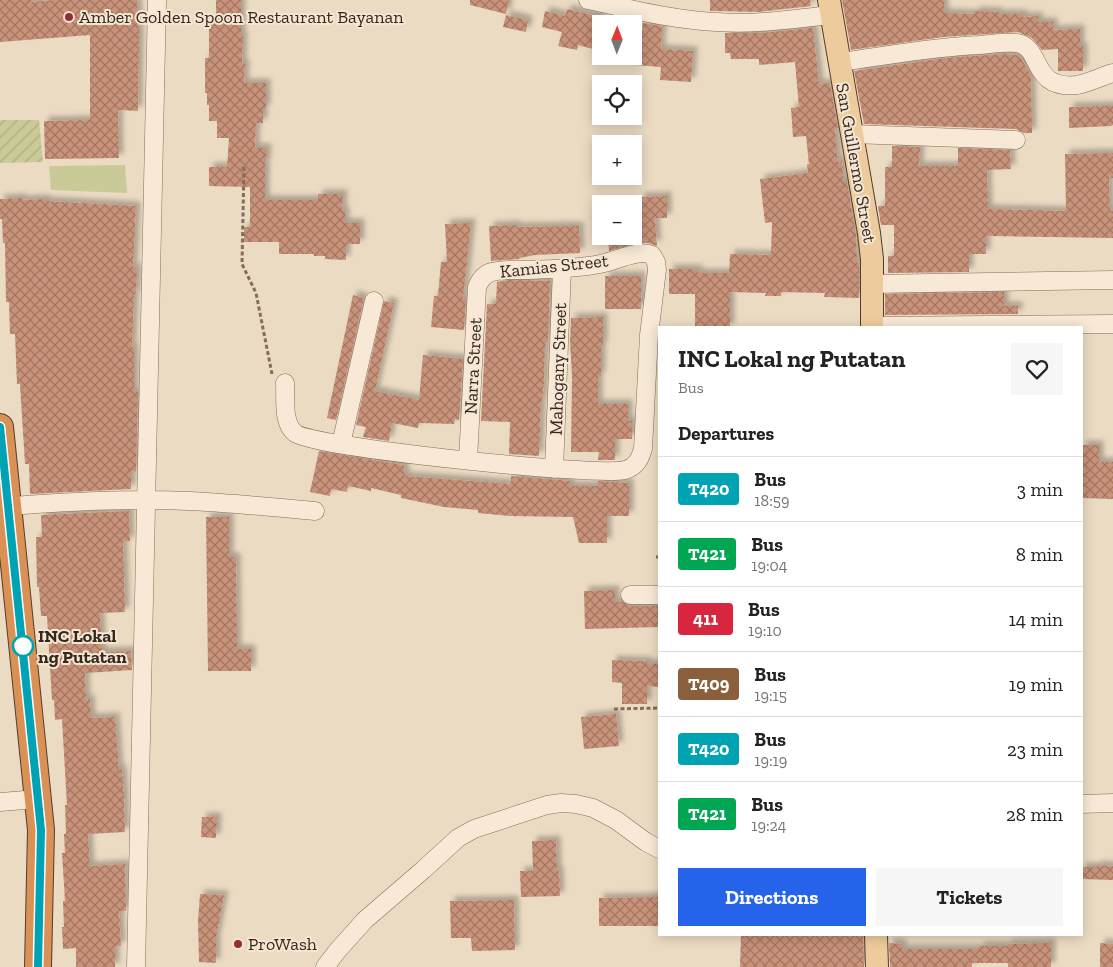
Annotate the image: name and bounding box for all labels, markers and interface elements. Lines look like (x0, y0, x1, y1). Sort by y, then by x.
place label: Amber Golden Spoon Restaurant Bayanan (79, 6, 404, 28)
marker: Amber Golden Spoon Restaurant Bayanan (63, 11, 75, 23)
north arrow (592, 15, 642, 65)
map controls (592, 15, 642, 245)
button: locate (592, 75, 642, 125)
street label: San Guillermo Street (831, 81, 881, 245)
button: + (592, 135, 642, 185)
button: − (592, 195, 642, 245)
street label: Kamias Street (499, 249, 610, 283)
street label: Mahogany Street (545, 302, 571, 436)
street label: Narra Street (459, 317, 487, 415)
button: heart (1011, 343, 1063, 395)
text: INC Lokal ng Putatan (678, 344, 905, 373)
text: Bus (678, 378, 704, 397)
text: Departures (678, 422, 774, 445)
text: Bus (754, 468, 786, 491)
text: T420 (688, 478, 729, 500)
text: 3 min (1017, 478, 1063, 501)
text: 18:59 (754, 491, 789, 510)
text: Bus (751, 533, 783, 556)
text: T421 (688, 543, 726, 565)
text: 8 min (1016, 543, 1063, 566)
text: 19:04 (751, 556, 787, 575)
text: Bus (748, 598, 780, 621)
text: 411 (693, 608, 718, 630)
text: 14 min (1009, 608, 1063, 631)
text: 19:10 (748, 621, 782, 640)
place label: INC Lokal ng Putatan (38, 625, 127, 668)
marker: INC Lokal ng Putatan (12, 635, 34, 657)
text: Bus (754, 663, 786, 686)
text: T409 (688, 673, 729, 695)
text: 19 min (1009, 673, 1063, 696)
text: 19:15 (754, 686, 787, 705)
text: Bus (754, 728, 786, 751)
text: T420 (688, 738, 729, 760)
text: 23 min (1007, 738, 1063, 761)
text: 19:19 (754, 751, 787, 770)
text: Bus (751, 793, 783, 816)
text: T421 (688, 803, 726, 825)
text: 28 min (1006, 803, 1063, 826)
text: 19:24 (751, 816, 786, 835)
button: Directions (678, 868, 866, 926)
button: Tickets (876, 868, 1063, 926)
place label: ProWash (248, 933, 317, 955)
marker: ProWash (232, 938, 244, 950)

